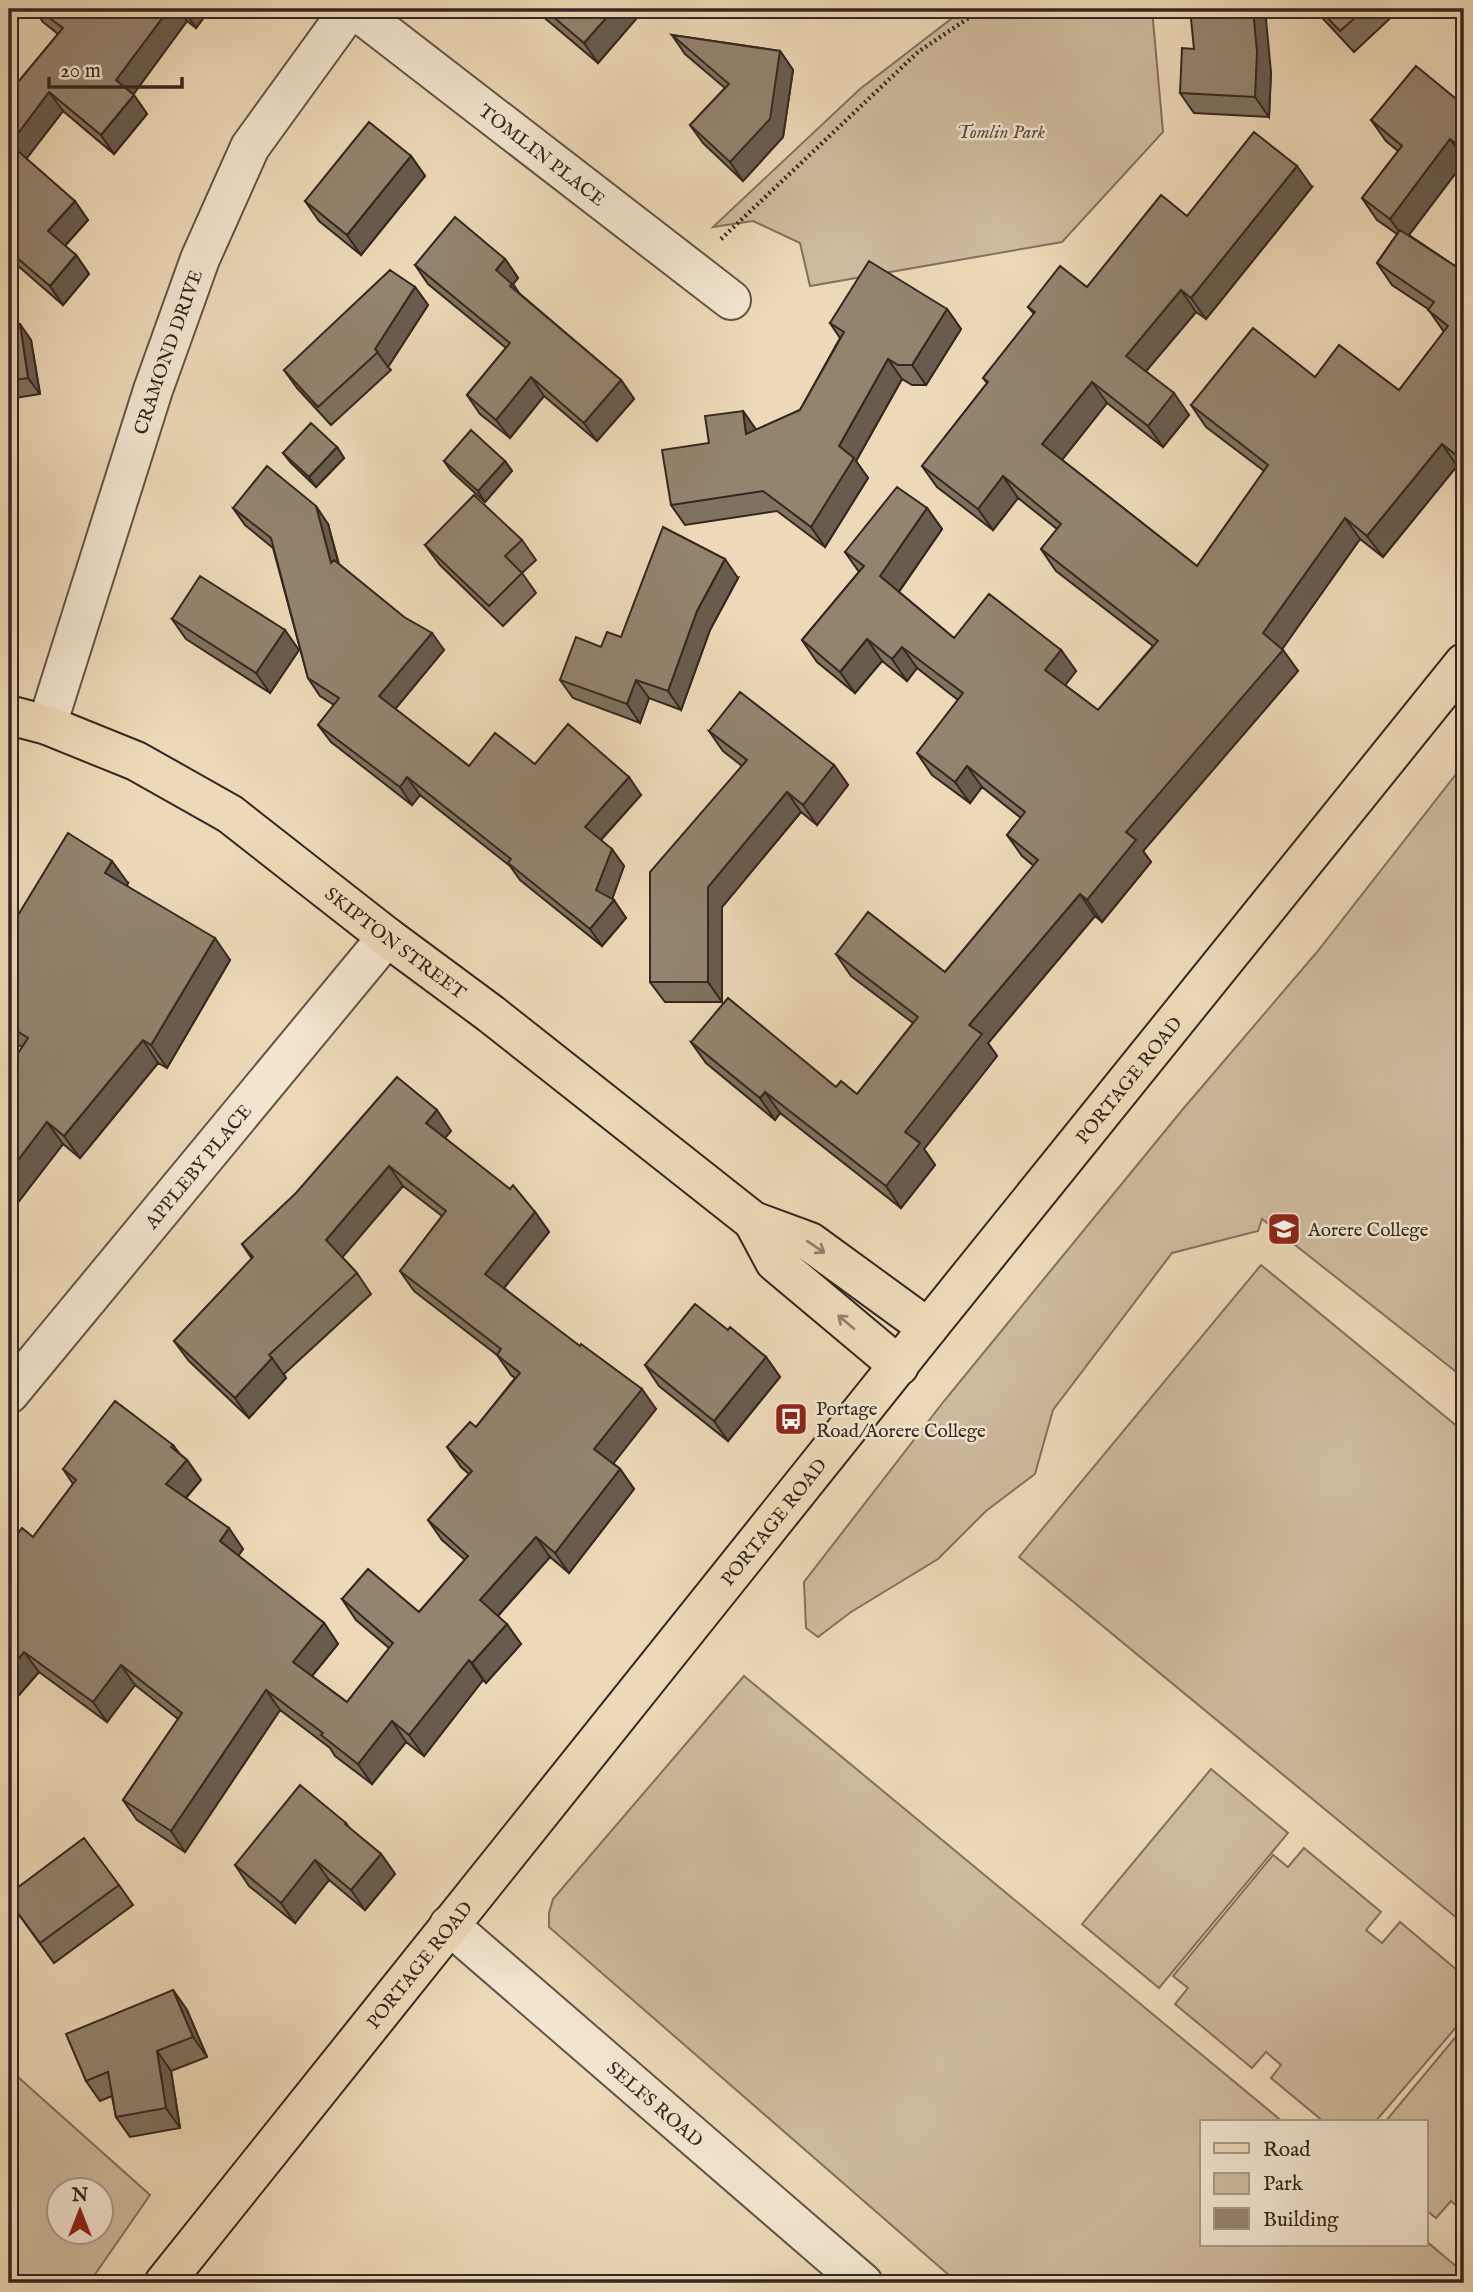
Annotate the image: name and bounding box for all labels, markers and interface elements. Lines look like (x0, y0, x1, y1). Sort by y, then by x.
scale bar (49, 46, 182, 90)
text: 20 m (60, 58, 101, 85)
street label: TOMLIN PLACE (473, 100, 609, 212)
park label: Tomlin Park (957, 121, 1046, 145)
street label: CRAMOND DRIVE (130, 267, 209, 438)
street label: SKIPTON STREET (319, 883, 470, 1005)
street label: PORTAGE ROAD (1071, 1012, 1188, 1149)
street label: APPLEBY PLACE (140, 1100, 258, 1235)
school or university icon: Aorere College (1265, 1210, 1303, 1248)
place label: Aorere College (1307, 1219, 1429, 1243)
one-way arrow (806, 1240, 825, 1254)
one-way arrow (838, 1314, 856, 1330)
place label: Portage Road/Aorere College (816, 1398, 986, 1444)
bus stop icon: Portage Road/Aorere College (772, 1400, 810, 1438)
street label: PORTAGE ROAD (716, 1454, 833, 1592)
street label: PORTAGE ROAD (362, 1897, 479, 2034)
street label: SELFS ROAD (601, 2057, 707, 2153)
legend (1200, 2120, 1428, 2246)
text: Road (1263, 2137, 1311, 2164)
text: Park (1263, 2171, 1304, 2198)
north arrow (46, 2176, 116, 2246)
text: N (71, 2184, 89, 2208)
text: Building (1263, 2207, 1339, 2234)

